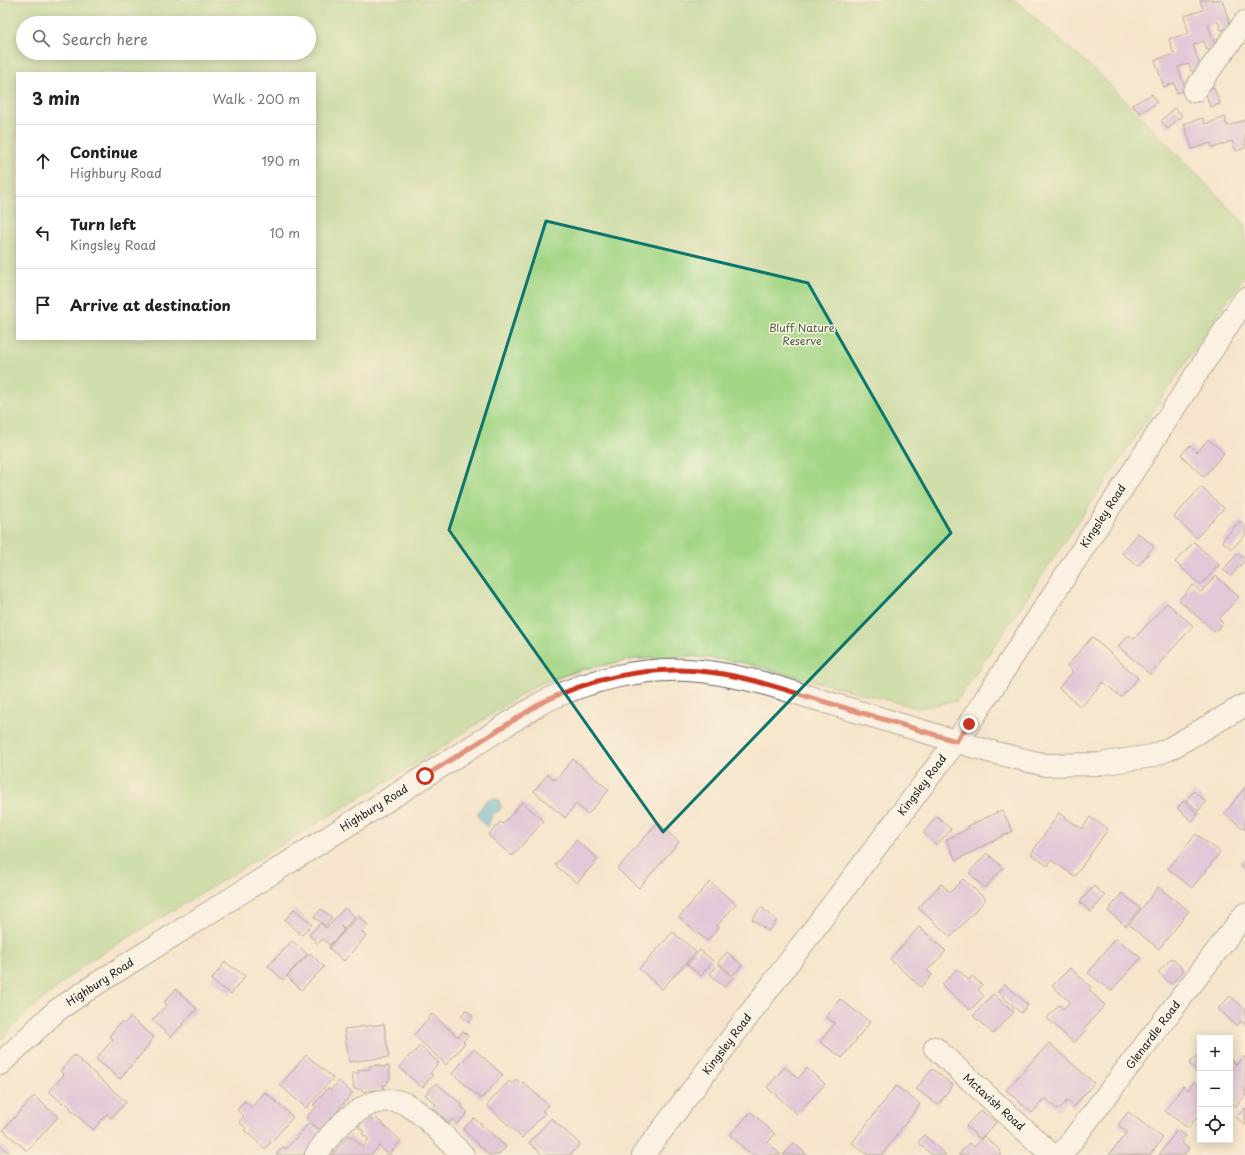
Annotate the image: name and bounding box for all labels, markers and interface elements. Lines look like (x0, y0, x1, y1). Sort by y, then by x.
search box (16, 16, 316, 60)
icon: search (30, 27, 52, 49)
text: Search here (62, 27, 148, 50)
text: 3 min (32, 85, 80, 111)
text: Walk · 200 m (212, 89, 300, 108)
text: Continue (70, 140, 138, 163)
icon: ahead (32, 150, 54, 172)
text: 190 m (261, 151, 300, 170)
text: Highbury Road (70, 163, 162, 182)
text: Turn left (70, 212, 136, 235)
icon: left (32, 222, 54, 244)
text: 10 m (270, 223, 300, 242)
text: Kingsley Road (70, 235, 156, 254)
text: Arrive at destination (70, 293, 231, 316)
icon: arrive (32, 294, 54, 316)
park label: Bluff Nature Reserve (769, 319, 835, 349)
street label: Kingsley Road (1076, 481, 1130, 551)
route end (960, 715, 978, 733)
street label: Kingsley Road (893, 751, 950, 819)
route start (416, 767, 434, 785)
street label: Highbury Road (336, 780, 411, 835)
street label: Highbury Road (63, 953, 137, 1010)
street label: Glenardle Road (1121, 997, 1184, 1072)
street label: Kingsley Road (698, 1010, 755, 1078)
map controls (1197, 1035, 1233, 1143)
button: + (1197, 1035, 1233, 1071)
street label: Mctavish Road (960, 1069, 1029, 1134)
button: − (1197, 1071, 1233, 1107)
button: locate (1197, 1107, 1233, 1143)

